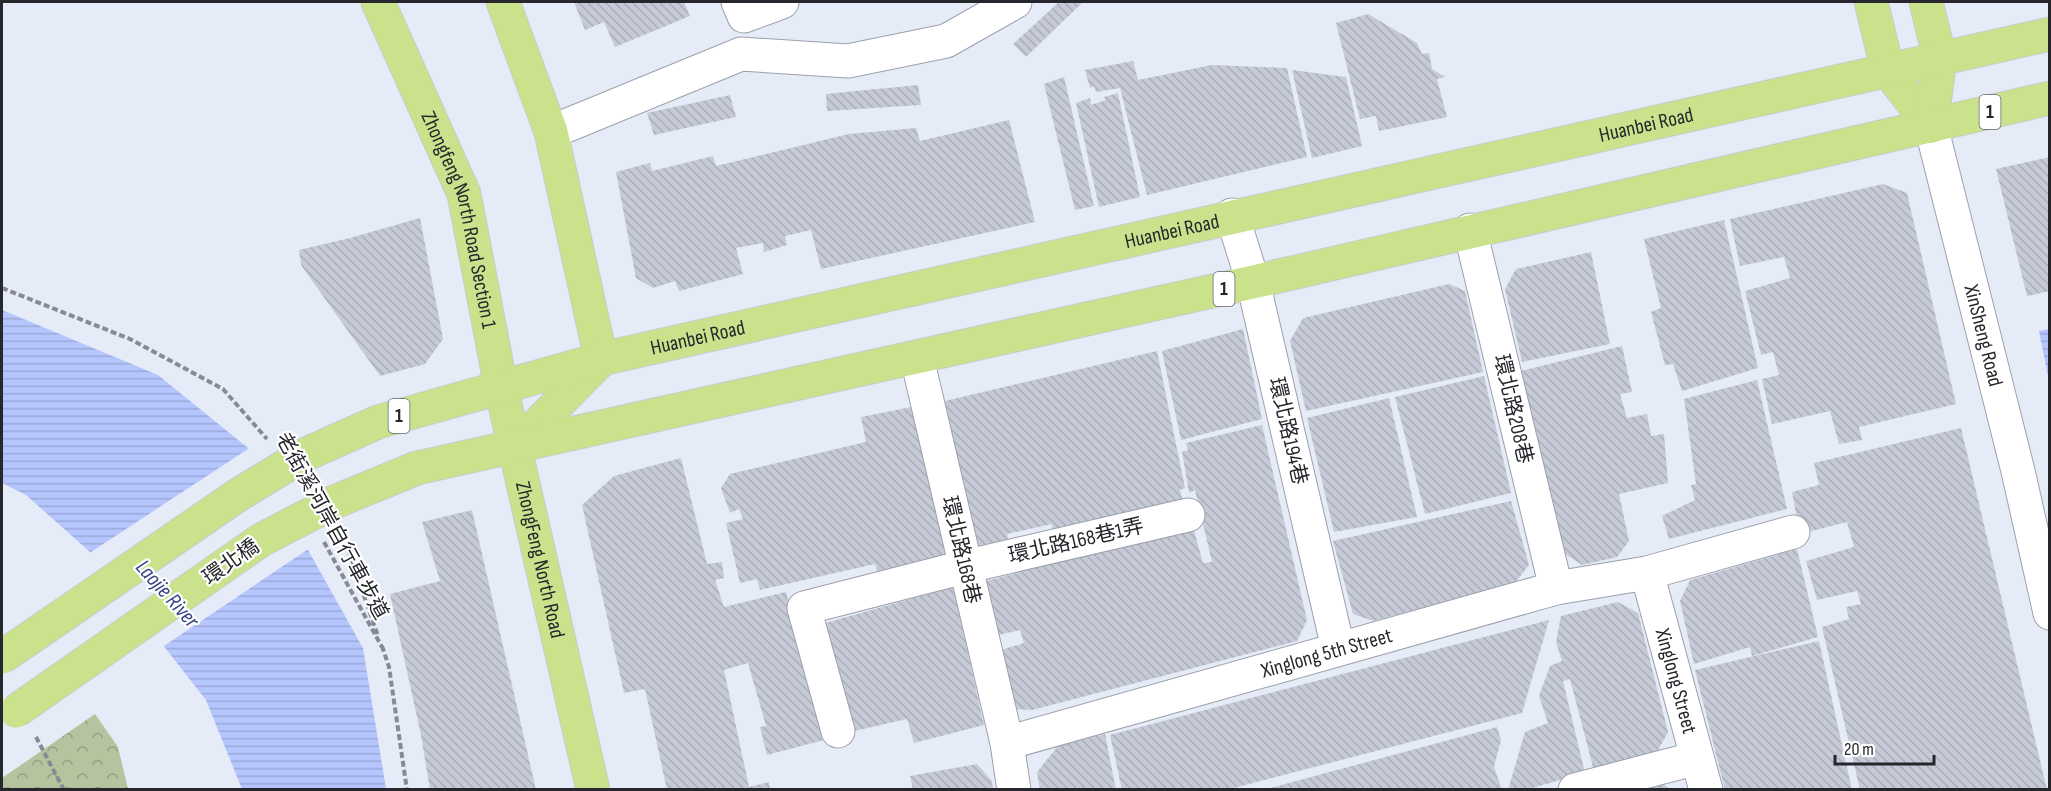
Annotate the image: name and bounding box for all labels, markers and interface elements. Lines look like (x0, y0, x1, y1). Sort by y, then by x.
road number: 1 (1980, 95, 2000, 129)
street label: Huanbei Road (1596, 102, 1696, 147)
street label: Zhongfeng North Road Section 1 (416, 107, 502, 331)
street label: Huanbei Road (1122, 208, 1221, 254)
road number: 1 (1214, 272, 1234, 306)
street label: XinSheng Road (1959, 281, 2009, 389)
street label: Huanbei Road (648, 315, 747, 360)
street label: 環北路208巷 (1488, 352, 1538, 466)
street label: 環北路194巷 (1264, 375, 1312, 487)
road number: 1 (388, 399, 410, 433)
street label: 老街溪河岸自行車步道 (270, 428, 394, 624)
street label: ZhongFeng North Road (510, 479, 570, 641)
street label: 環北路168巷 (936, 494, 986, 606)
street label: 環北路168巷1弄 (1006, 513, 1146, 569)
street label: 環北橋 (198, 534, 264, 590)
water label: Laojie River (129, 554, 205, 634)
street label: Xinglong 5th Street (1257, 622, 1395, 683)
street label: Xinglong Street (1650, 625, 1703, 736)
scale bar (1835, 728, 1934, 766)
text: 20 m (1844, 739, 1874, 760)

